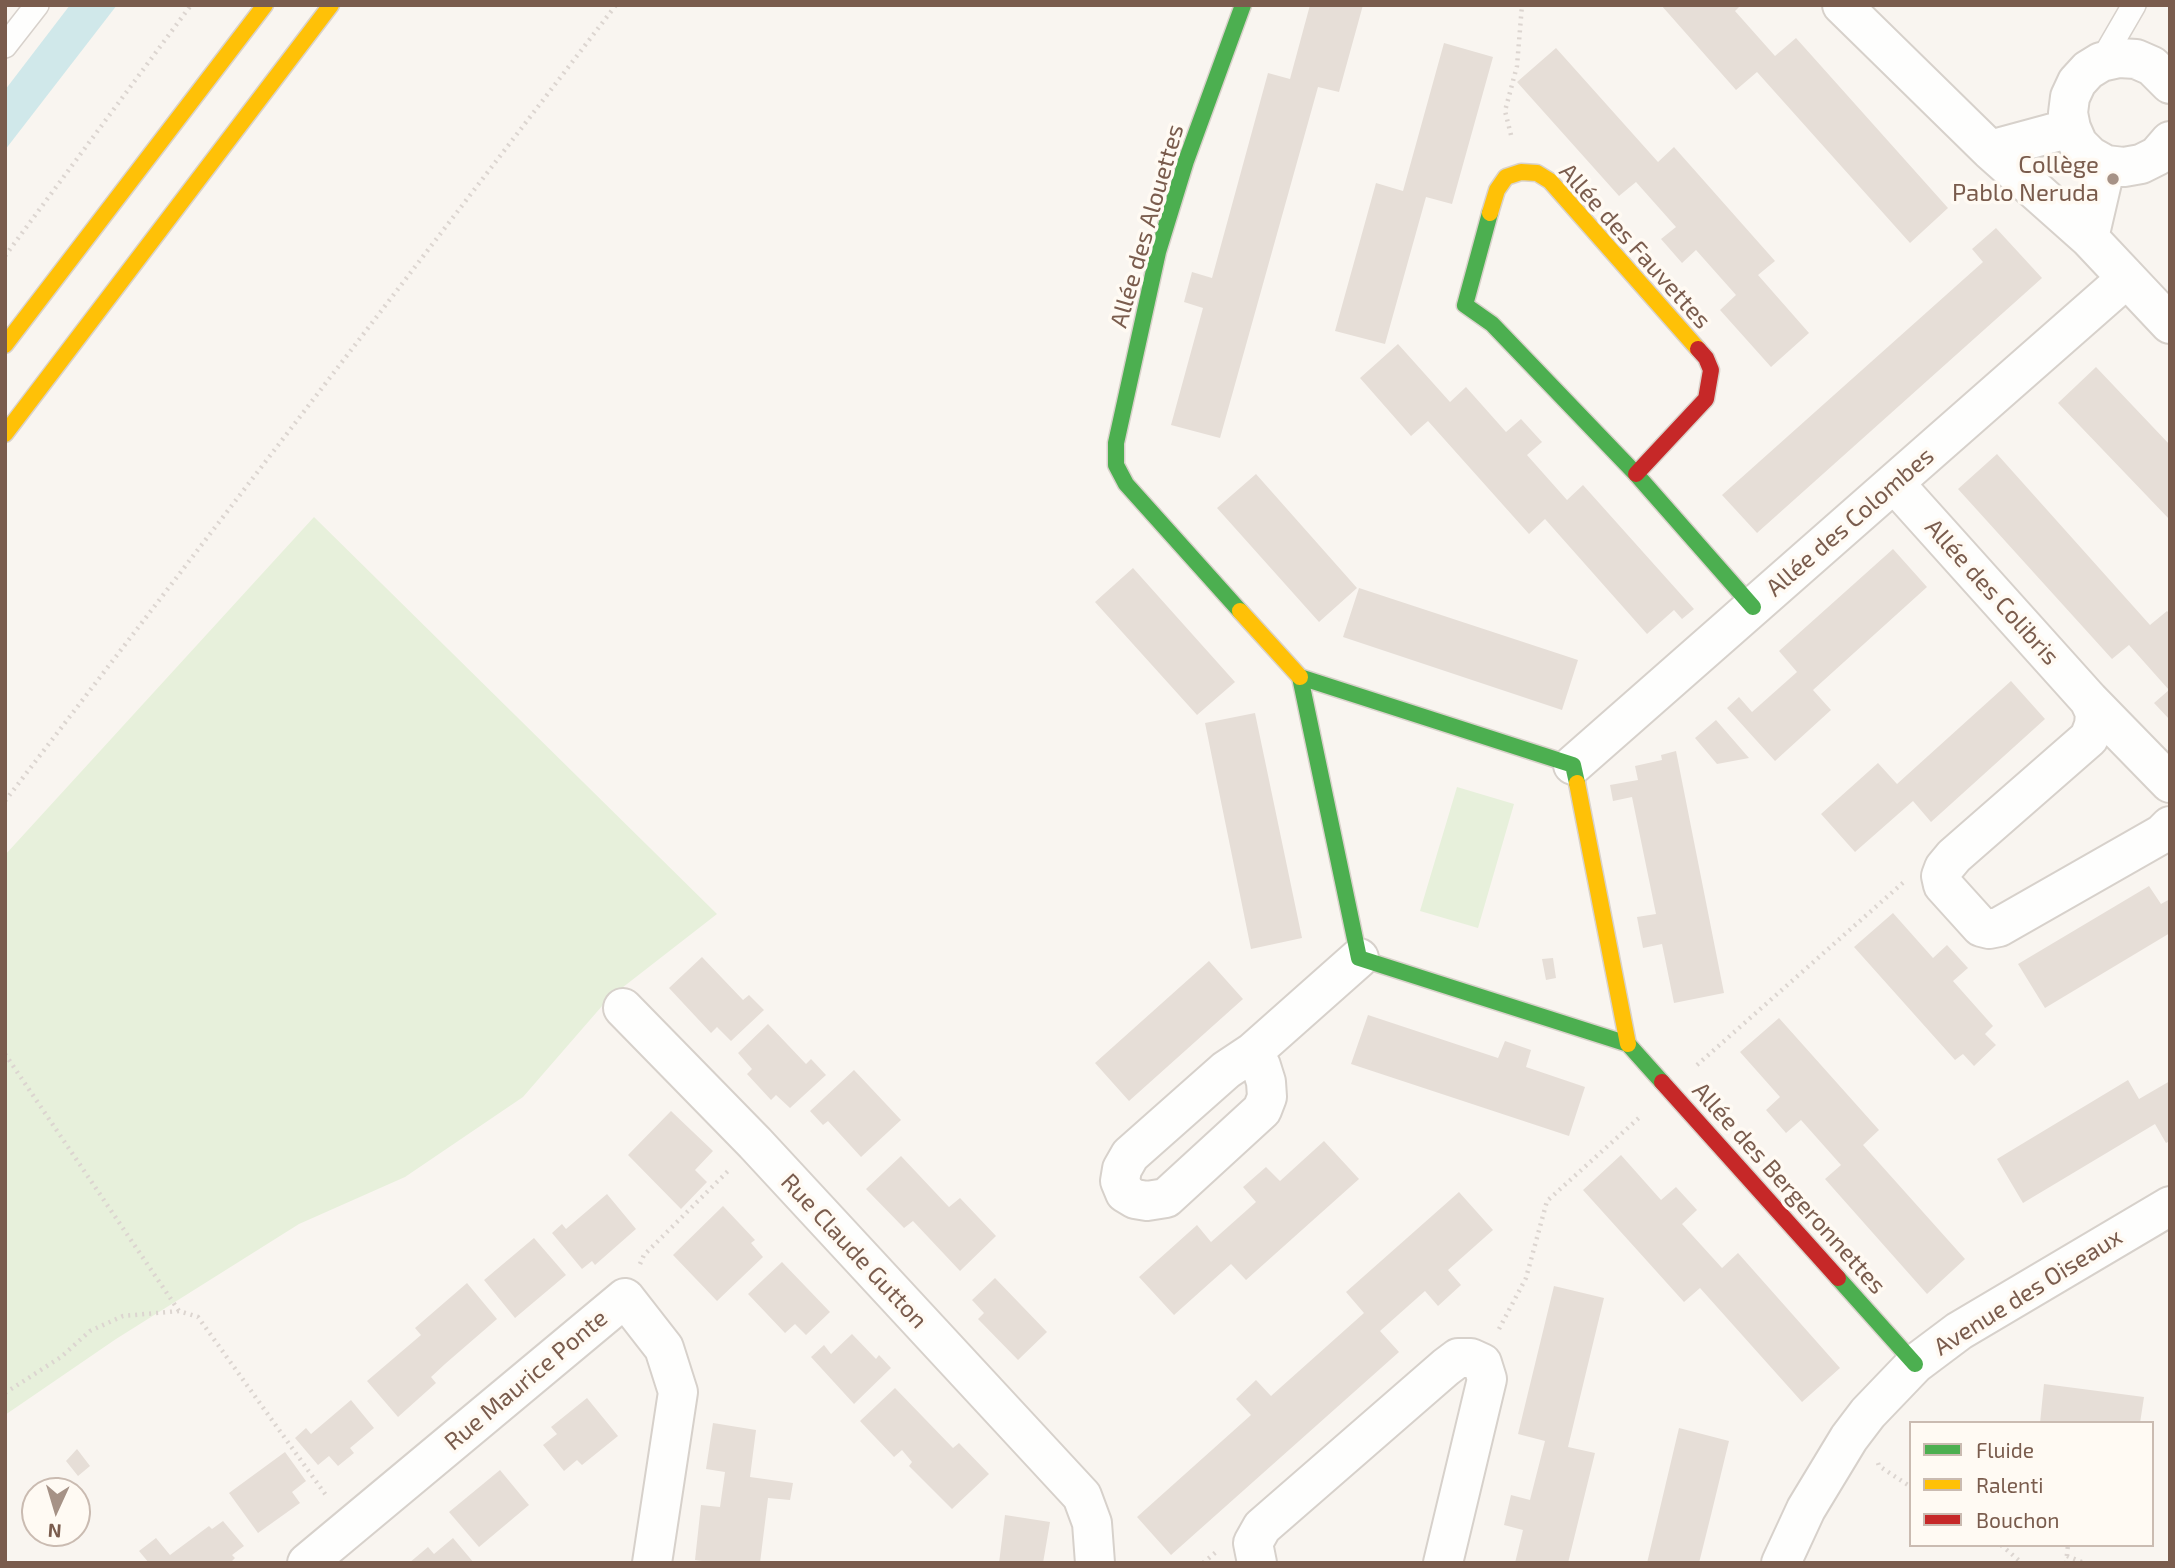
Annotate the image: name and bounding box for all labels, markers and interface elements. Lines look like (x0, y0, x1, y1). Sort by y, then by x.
street label: Allée des Alouettes (1104, 121, 1190, 331)
place label: Collège Pablo Neruda (1952, 151, 2099, 207)
street label: Allée des Fauvettes (1553, 157, 1717, 335)
marker: Collège Pablo Neruda (2105, 171, 2121, 187)
street label: Allée des Colombes (1760, 441, 1940, 603)
street label: Allée des Colibris (1919, 513, 2065, 671)
street label: Allée des Bergeronnettes (1686, 1076, 1892, 1300)
street label: Rue Claude Gutton (775, 1168, 933, 1334)
street label: Avenue des Oiseaux (1929, 1222, 2127, 1362)
street label: Rue Maurice Ponte (439, 1304, 613, 1456)
legend (1909, 1421, 2154, 1547)
text: Fluide (1976, 1437, 2034, 1462)
text: Ralenti (1976, 1472, 2043, 1497)
north arrow (21, 1477, 91, 1547)
text: Bouchon (1976, 1507, 2060, 1532)
text: N (47, 1520, 62, 1543)

